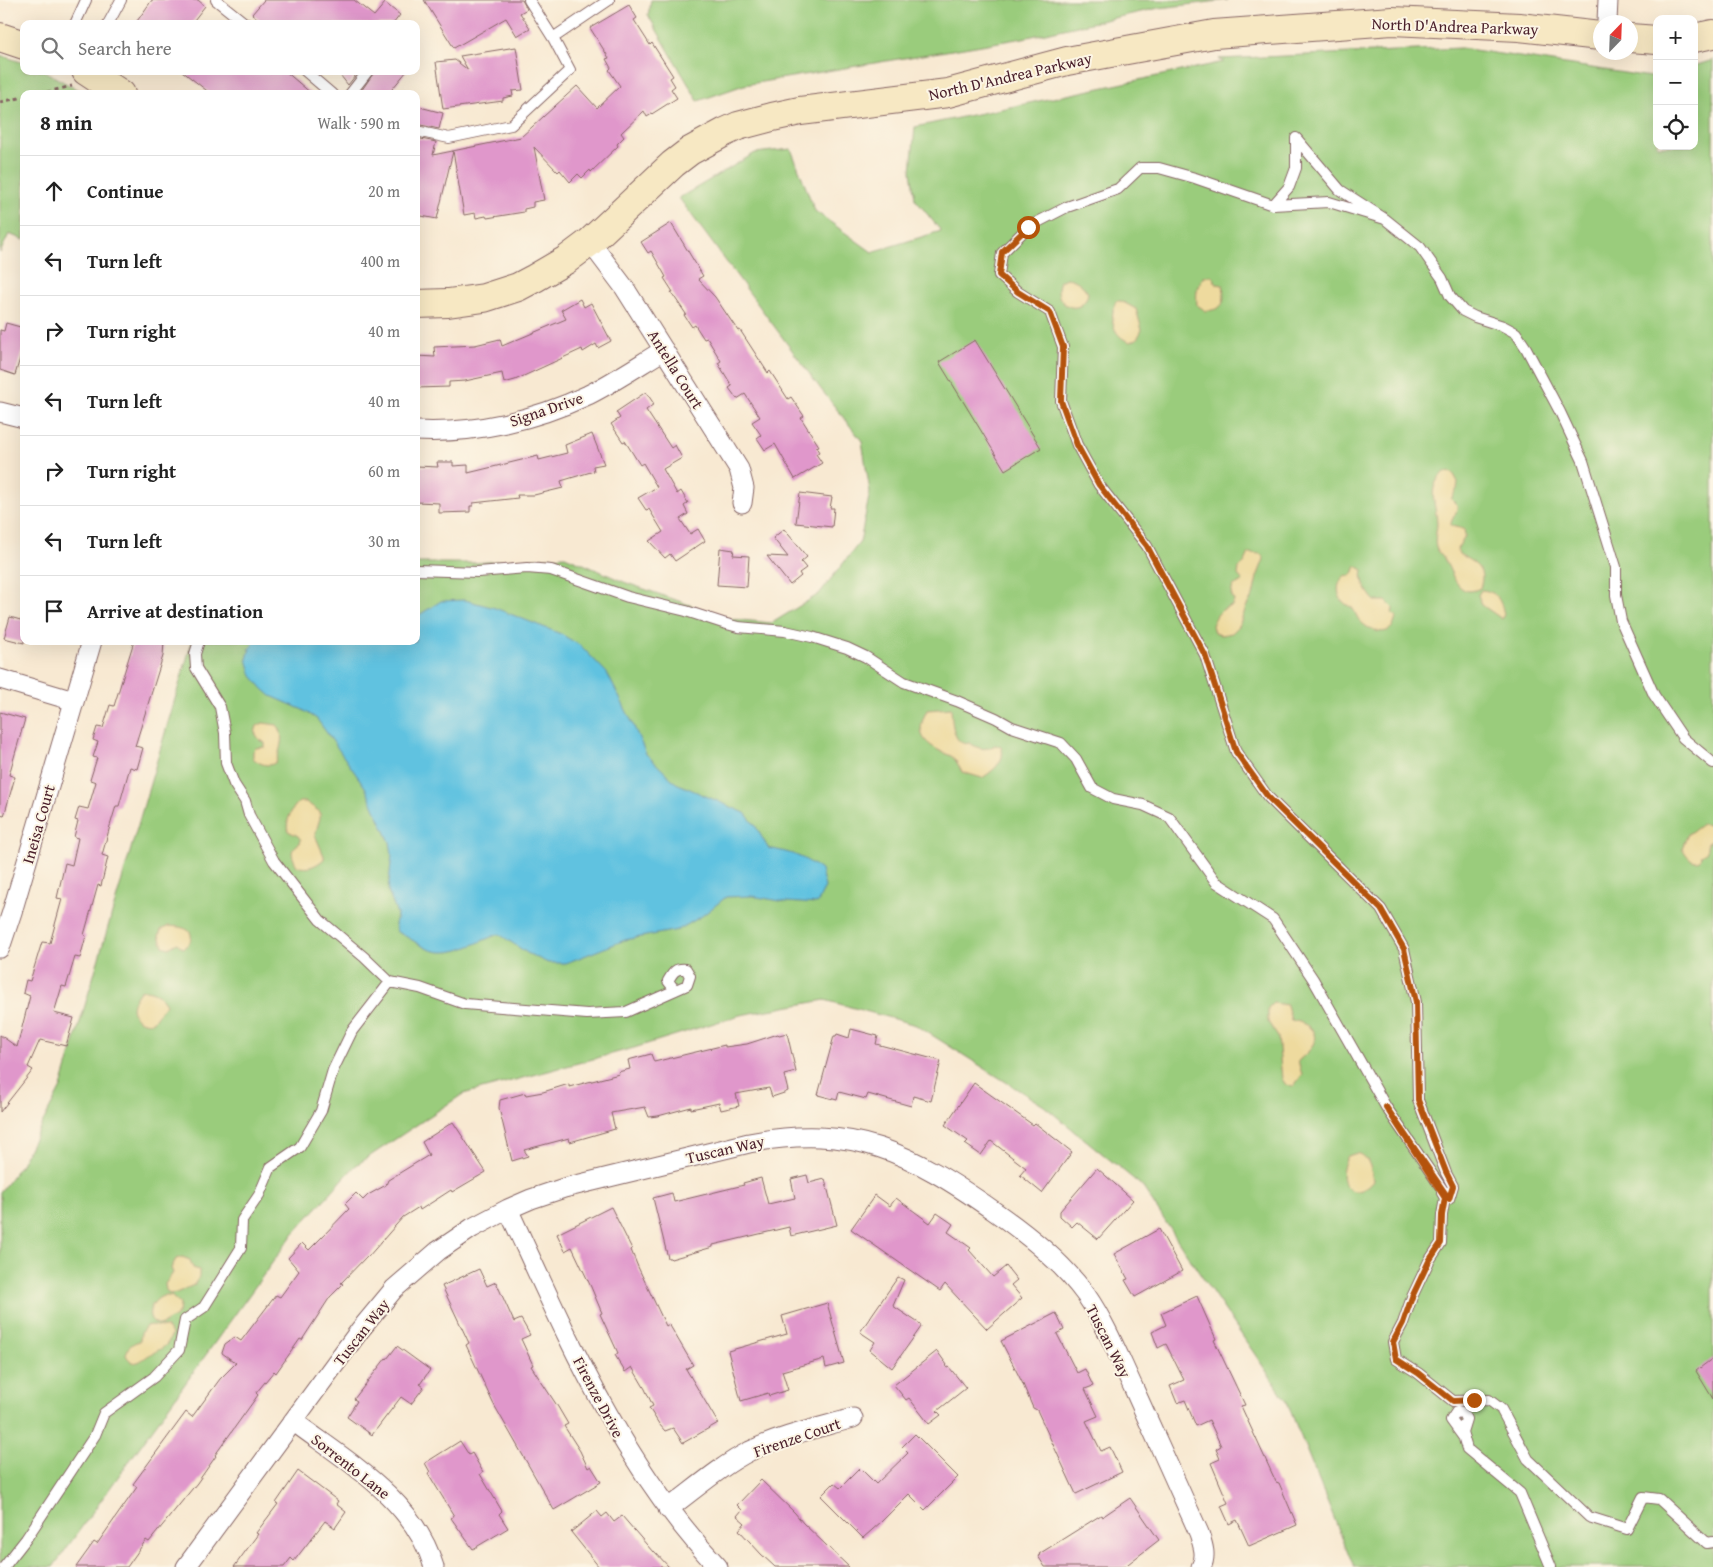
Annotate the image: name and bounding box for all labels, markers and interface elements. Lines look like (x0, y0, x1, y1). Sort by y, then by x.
street label: North D'Andrea Parkway (1371, 11, 1539, 41)
north arrow (1593, 15, 1638, 60)
map controls (1653, 15, 1698, 150)
button: + (1653, 15, 1698, 60)
search box (20, 20, 420, 75)
icon: search (38, 34, 66, 62)
text: Search here (78, 34, 172, 62)
street label: North D'Andrea Parkway (926, 46, 1094, 106)
button: − (1653, 60, 1698, 105)
button: locate (1653, 105, 1698, 150)
text: 8 min (40, 107, 92, 138)
text: Walk · 590 m (317, 111, 400, 135)
icon: ahead (40, 177, 68, 205)
text: Continue (87, 177, 164, 205)
text: 20 m (368, 179, 400, 203)
route start (1017, 216, 1040, 239)
icon: left (40, 247, 68, 275)
text: Turn left (87, 247, 162, 275)
text: 400 m (360, 249, 400, 273)
icon: right (40, 317, 68, 345)
text: Turn right (87, 317, 176, 345)
text: 40 m (368, 319, 400, 343)
street label: Antella Court (642, 325, 710, 414)
street label: Signa Drive (506, 385, 586, 433)
icon: left (40, 387, 68, 415)
text: Turn left (87, 387, 162, 415)
text: 40 m (368, 389, 400, 413)
icon: right (40, 457, 68, 485)
text: Turn right (87, 457, 176, 485)
text: 60 m (368, 459, 400, 483)
icon: left (40, 527, 68, 555)
text: Turn left (87, 527, 162, 555)
text: 30 m (368, 529, 400, 553)
icon: arrive (40, 597, 68, 625)
text: Arrive at destination (87, 597, 263, 625)
street label: Ineisa Court (15, 781, 61, 866)
street label: Tuscan Way (683, 1128, 767, 1170)
street label: Tuscan Way (327, 1293, 395, 1371)
street label: Tuscan Way (1080, 1300, 1138, 1382)
street label: Firenze Drive (567, 1352, 631, 1442)
route end (1463, 1389, 1486, 1412)
street label: Firenze Court (750, 1411, 844, 1463)
street label: Sorrento Lane (306, 1427, 396, 1505)

